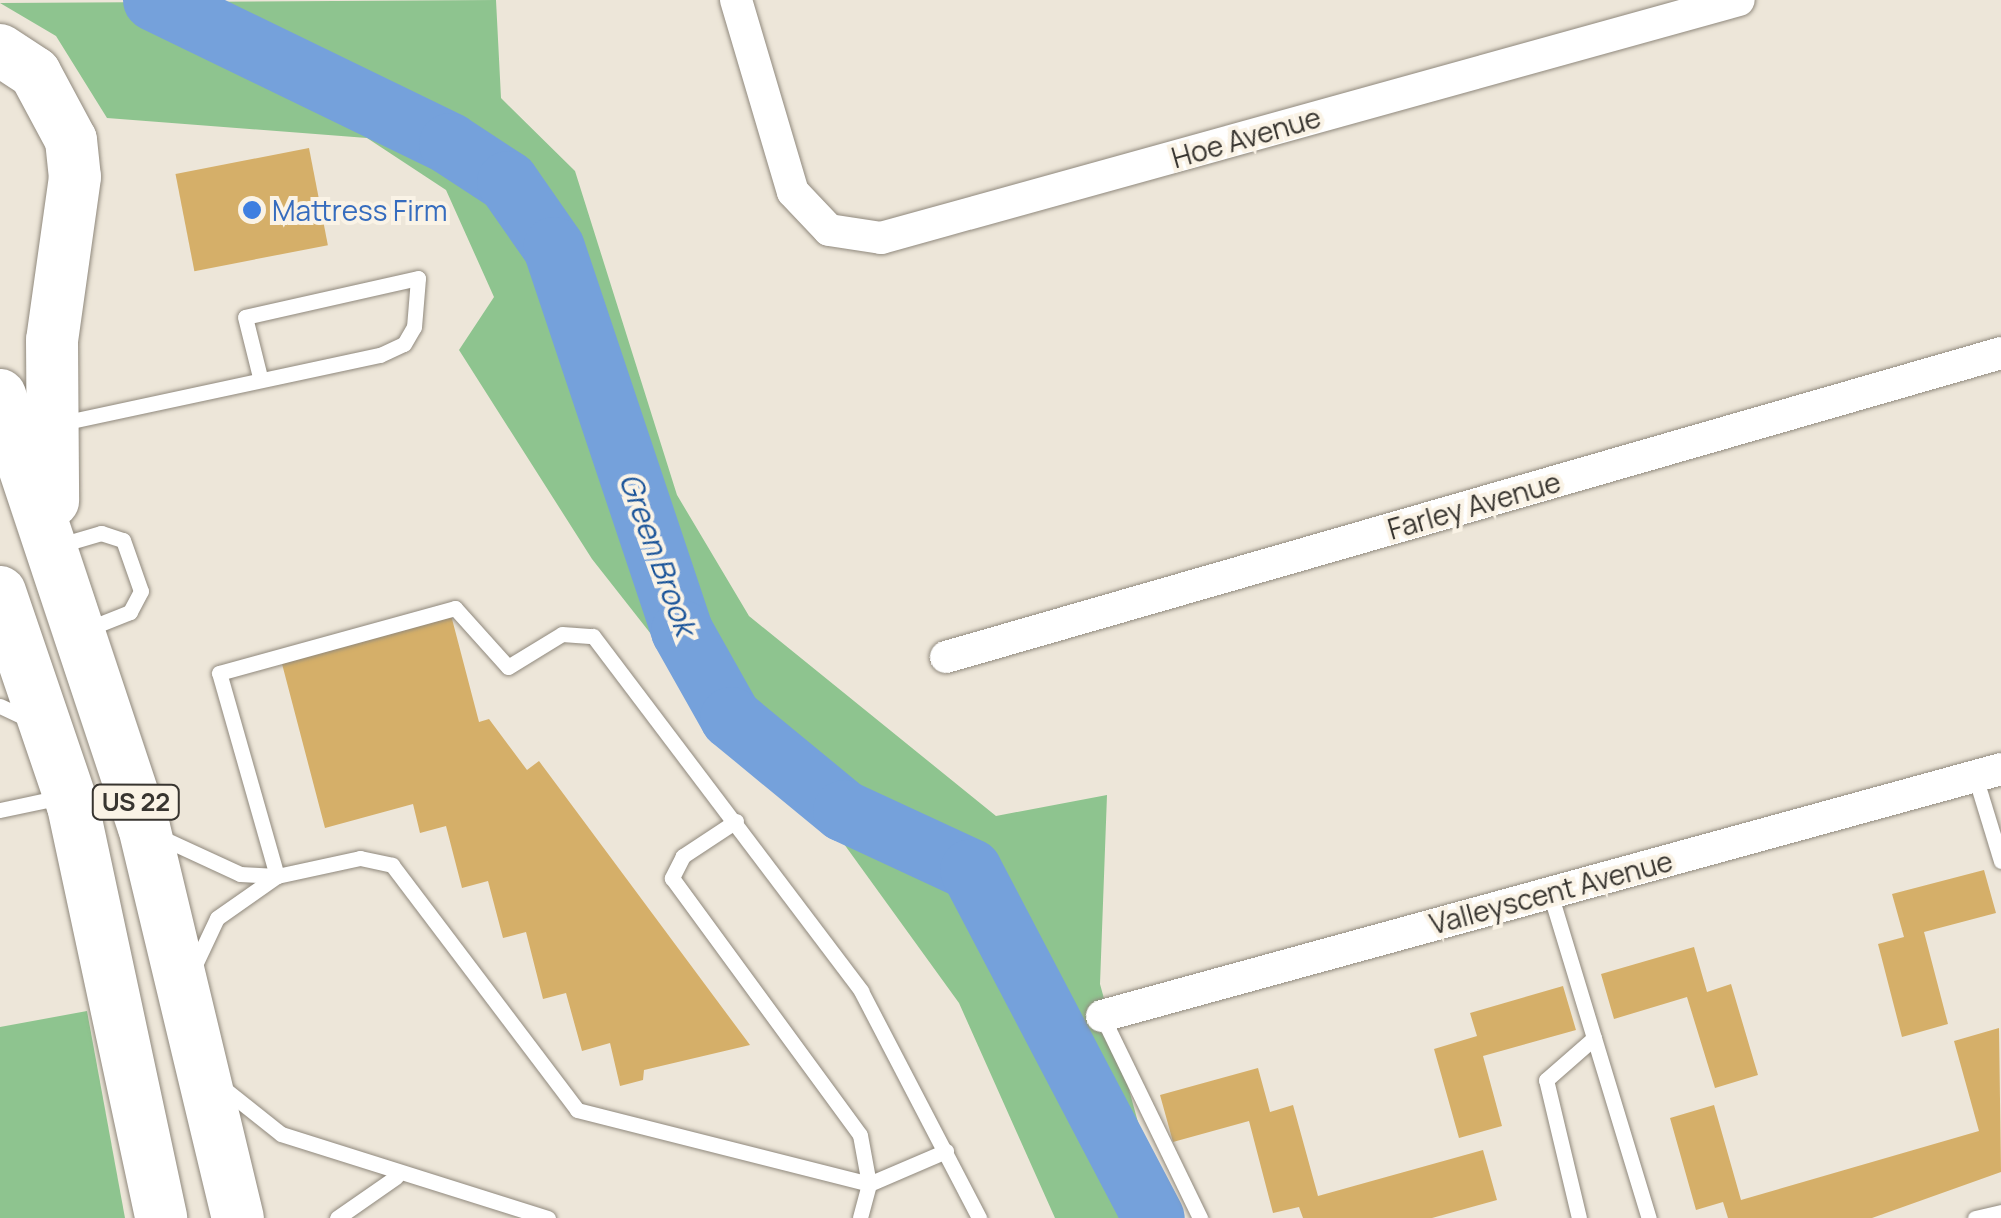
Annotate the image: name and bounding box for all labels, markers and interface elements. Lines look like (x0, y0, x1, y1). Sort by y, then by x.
street label: Hoe Avenue (1168, 100, 1324, 174)
place label: Mattress Firm (272, 193, 448, 227)
marker: Mattress Firm (241, 199, 263, 221)
street label: Farley Avenue (1384, 464, 1564, 546)
water label: Green Brook (612, 468, 704, 640)
road number: US 22 (91, 782, 181, 822)
street label: Valleyscent Avenue (1426, 843, 1676, 941)

